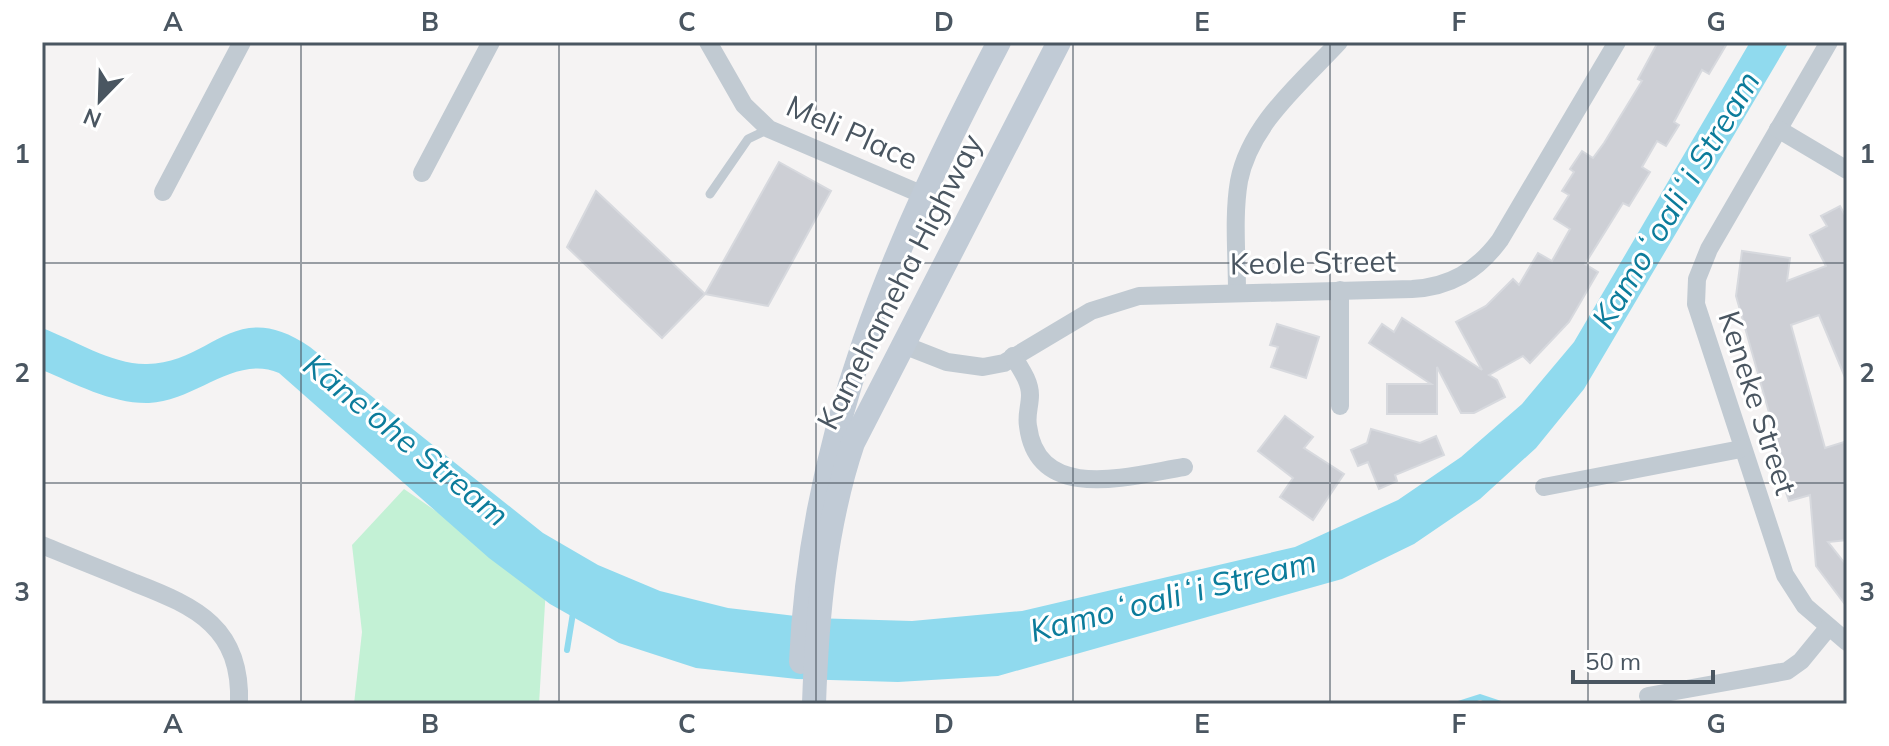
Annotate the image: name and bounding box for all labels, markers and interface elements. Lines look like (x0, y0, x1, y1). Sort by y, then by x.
text: A (163, 5, 183, 38)
text: B (421, 5, 439, 38)
text: C (678, 5, 696, 38)
text: D (934, 5, 954, 38)
text: E (1194, 5, 1210, 38)
text: F (1452, 5, 1467, 38)
text: G (1706, 5, 1726, 38)
north arrow (60, 60, 140, 140)
water label: Kamoʻoaliʻi Stream (1582, 63, 1768, 336)
street label: Meli Place (781, 86, 924, 178)
text: N (79, 102, 105, 135)
street label: Kamehameha Highway (808, 127, 990, 436)
text: 1 (14, 137, 30, 170)
text: 1 (1859, 137, 1875, 170)
street label: Keole Street (1229, 242, 1396, 282)
street label: Keneke Street (1710, 306, 1806, 499)
water label: Kāne'ohe Stream (296, 344, 517, 534)
text: 2 (14, 356, 30, 389)
text: 2 (1859, 356, 1875, 389)
water label: Kamoʻoaliʻi Stream (1025, 540, 1320, 650)
text: 3 (14, 575, 30, 608)
text: 3 (1859, 575, 1875, 608)
scale bar (1573, 634, 1713, 684)
text: 50 m (1585, 646, 1641, 676)
text: A (163, 707, 183, 740)
text: B (421, 707, 439, 740)
text: C (678, 707, 696, 740)
text: D (934, 707, 954, 740)
text: E (1194, 707, 1210, 740)
text: F (1452, 707, 1467, 740)
text: G (1706, 707, 1726, 740)

